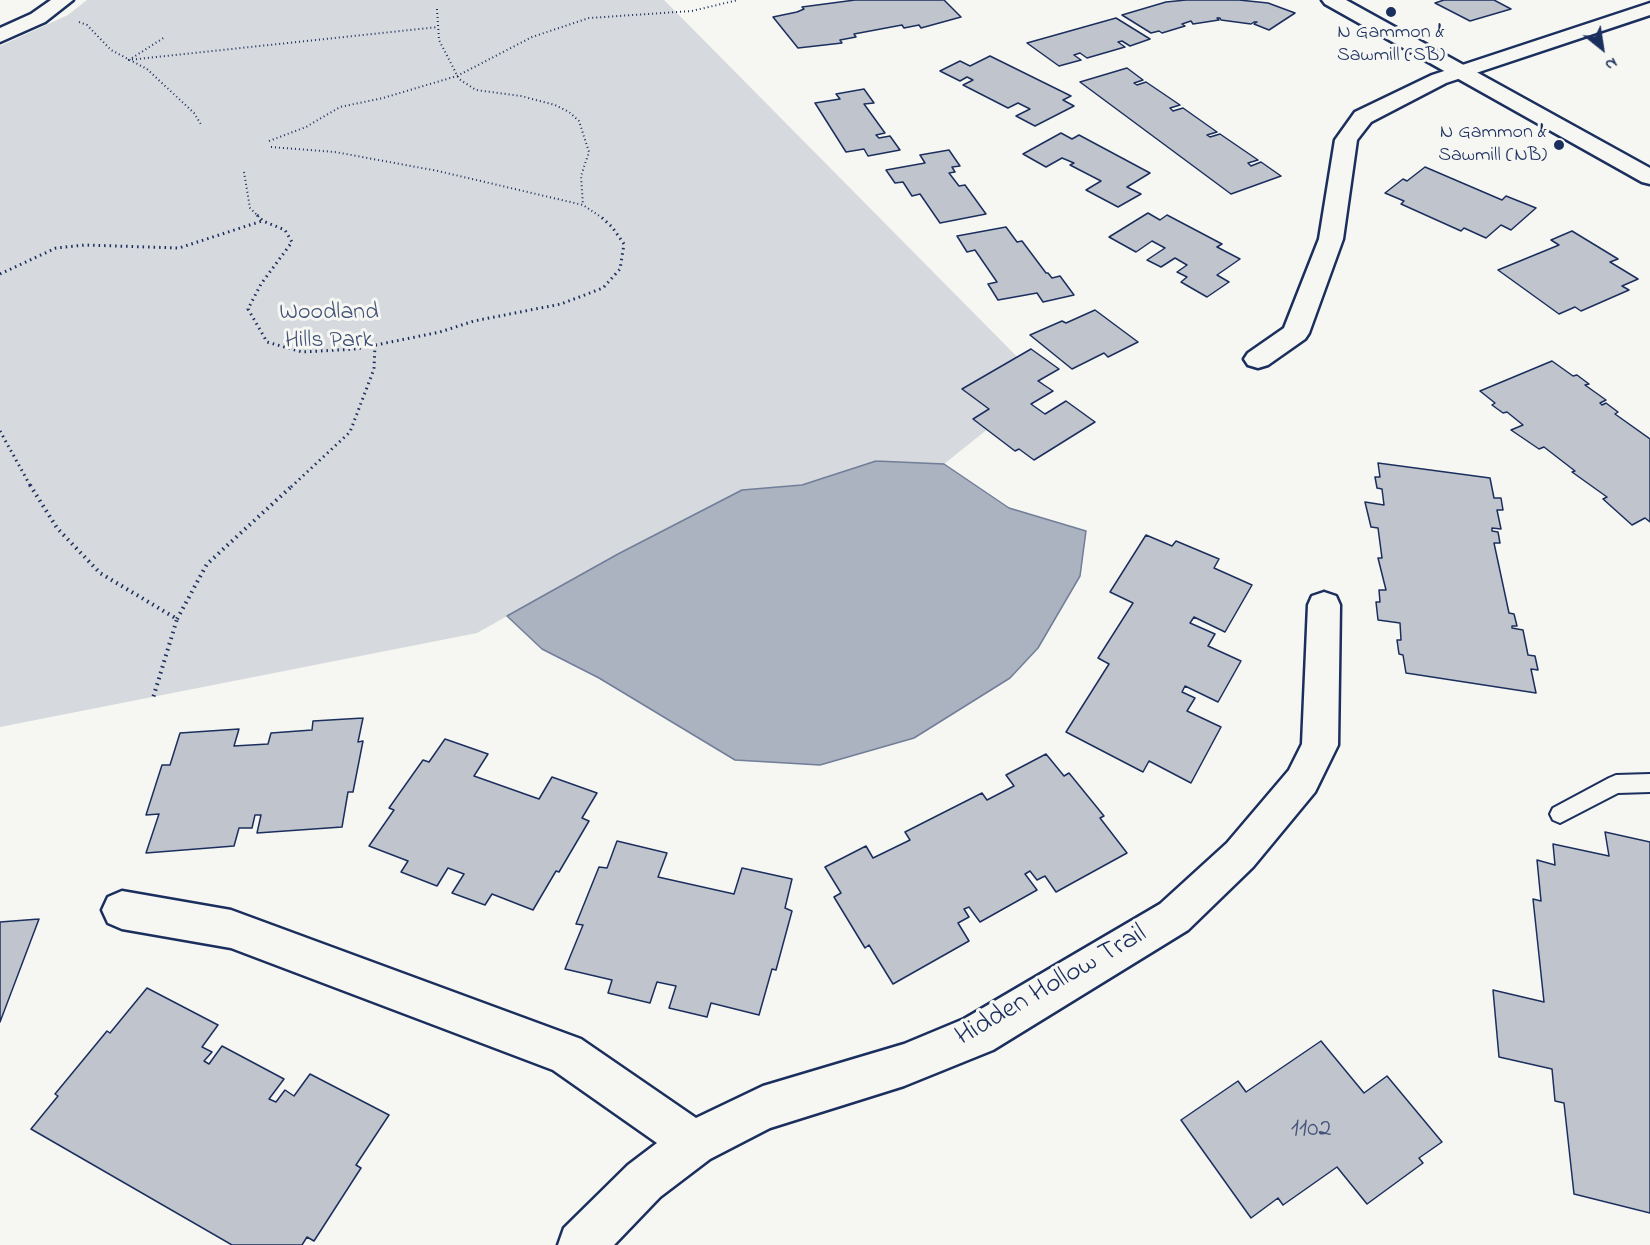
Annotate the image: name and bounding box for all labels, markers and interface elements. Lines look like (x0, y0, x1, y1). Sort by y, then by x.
marker: N Gammon & Sawmill (SB) (1384, 5, 1398, 19)
north arrow (1572, 18, 1632, 78)
place label: N Gammon & Sawmill (SB) (1337, 22, 1445, 69)
text: N (1600, 50, 1622, 77)
place label: N Gammon & Sawmill (NB) (1438, 122, 1547, 169)
marker: N Gammon & Sawmill (NB) (1552, 138, 1566, 152)
park label: Woodland Hills Park (279, 300, 379, 356)
street label: Hidden Hollow Trail (950, 919, 1154, 1055)
house number: 1102 (1291, 1115, 1331, 1147)

